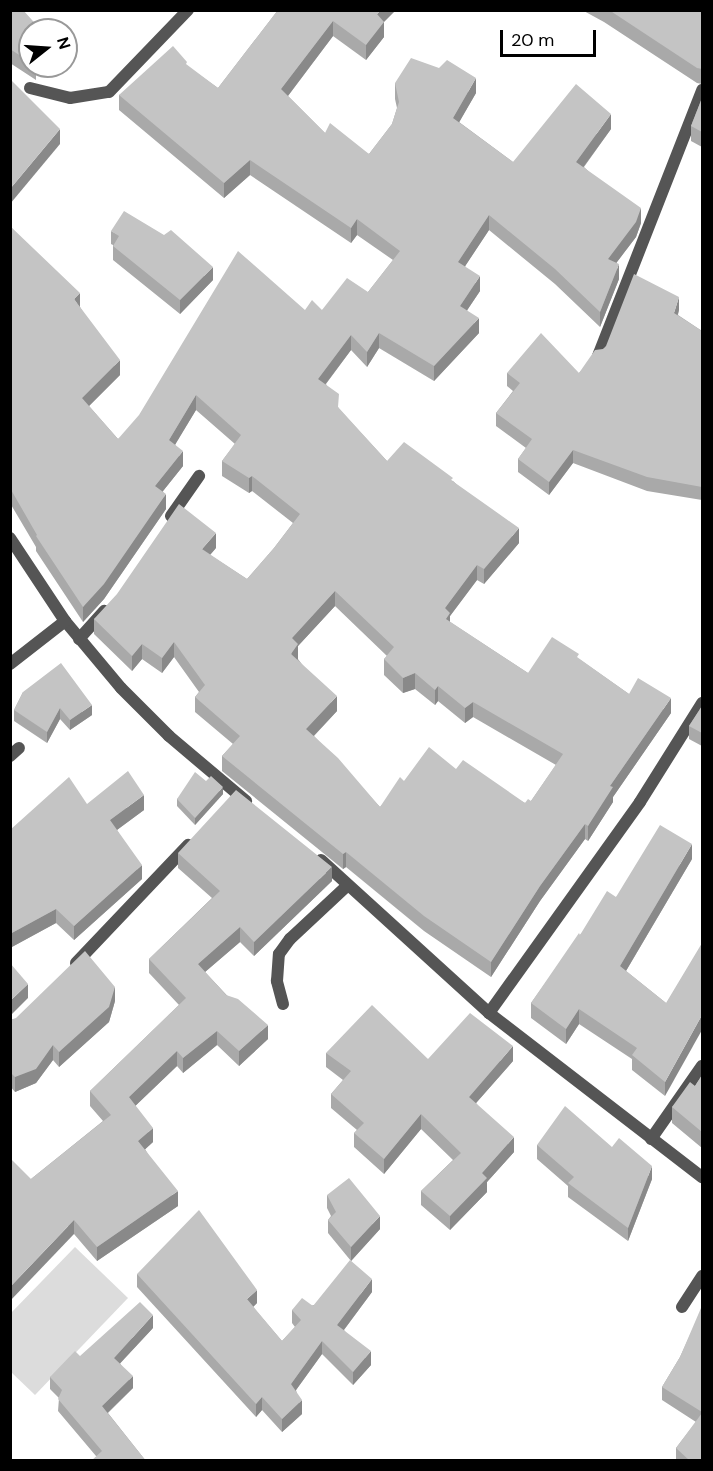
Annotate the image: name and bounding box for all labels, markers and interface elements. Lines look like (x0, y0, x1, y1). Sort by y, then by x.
north arrow (18, 18, 78, 78)
scale bar (503, 18, 599, 56)
text: 20 m (511, 28, 554, 52)
text: N (52, 35, 76, 52)

